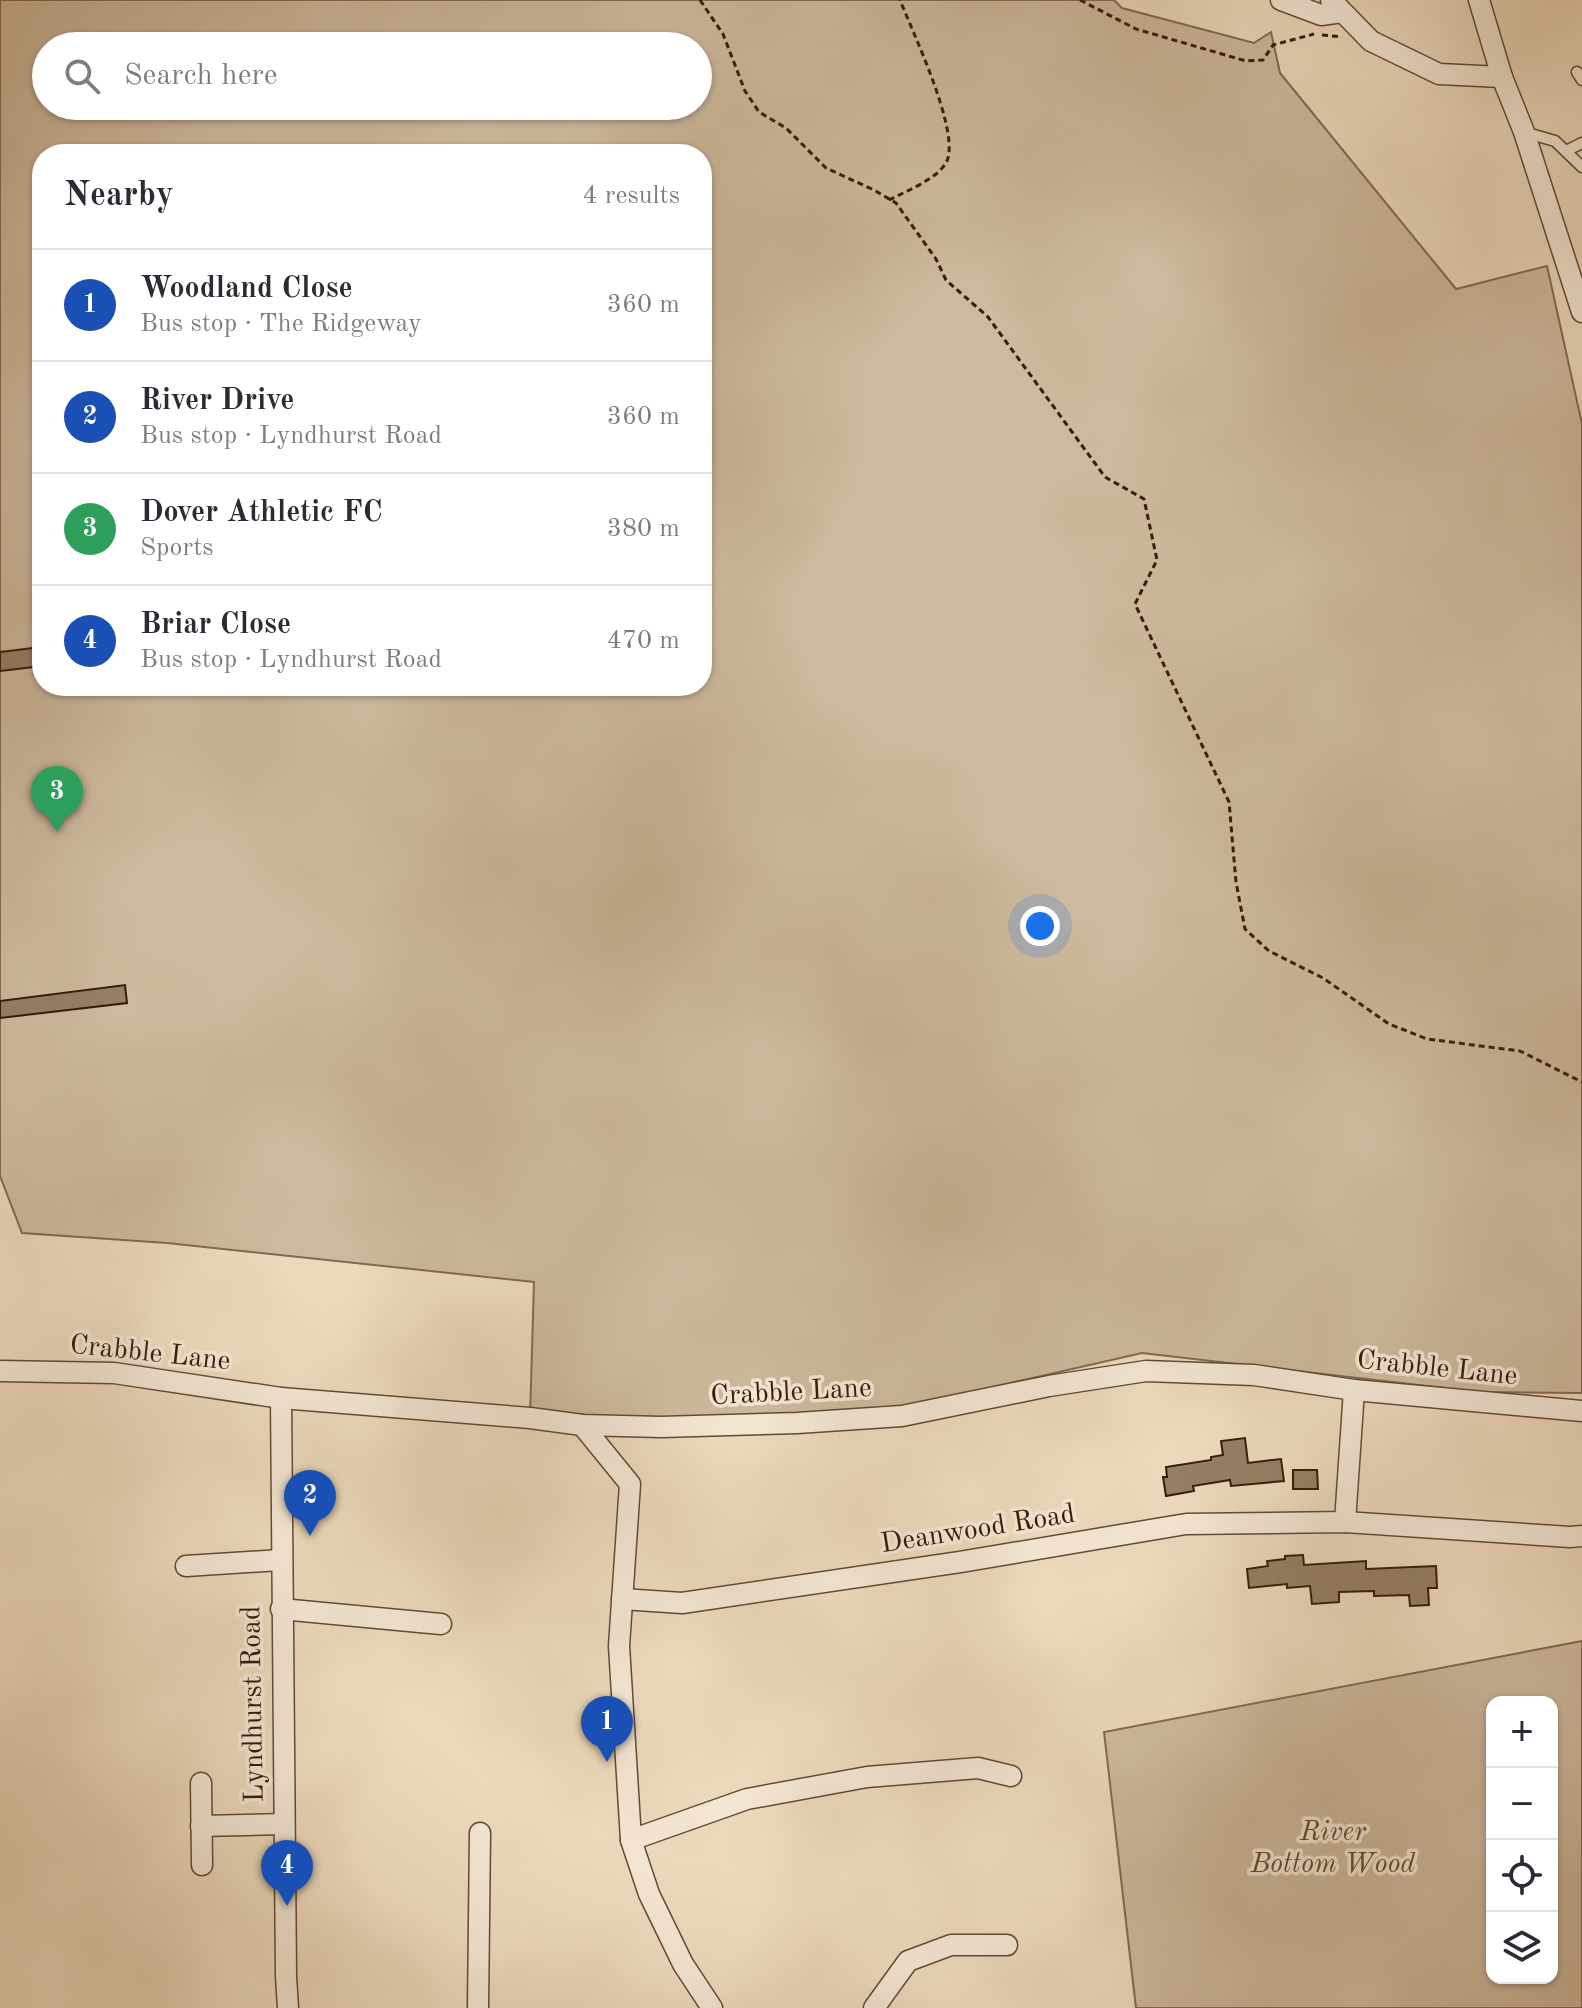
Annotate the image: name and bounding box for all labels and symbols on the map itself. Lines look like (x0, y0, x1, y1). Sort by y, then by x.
pin: 3 (31, 766, 83, 832)
your location (1020, 906, 1060, 946)
street label: Crabble Lane (68, 1332, 232, 1376)
street label: Crabble Lane (1355, 1347, 1519, 1391)
street label: Crabble Lane (710, 1375, 872, 1411)
pin: 2 (284, 1470, 336, 1536)
street label: Deanwood Road (879, 1501, 1077, 1559)
street label: Lyndhurst Road (238, 1605, 270, 1803)
pin: 1 (581, 1696, 633, 1762)
park label: River Bottom Wood (1250, 1819, 1415, 1879)
pin: 4 (261, 1840, 313, 1906)

